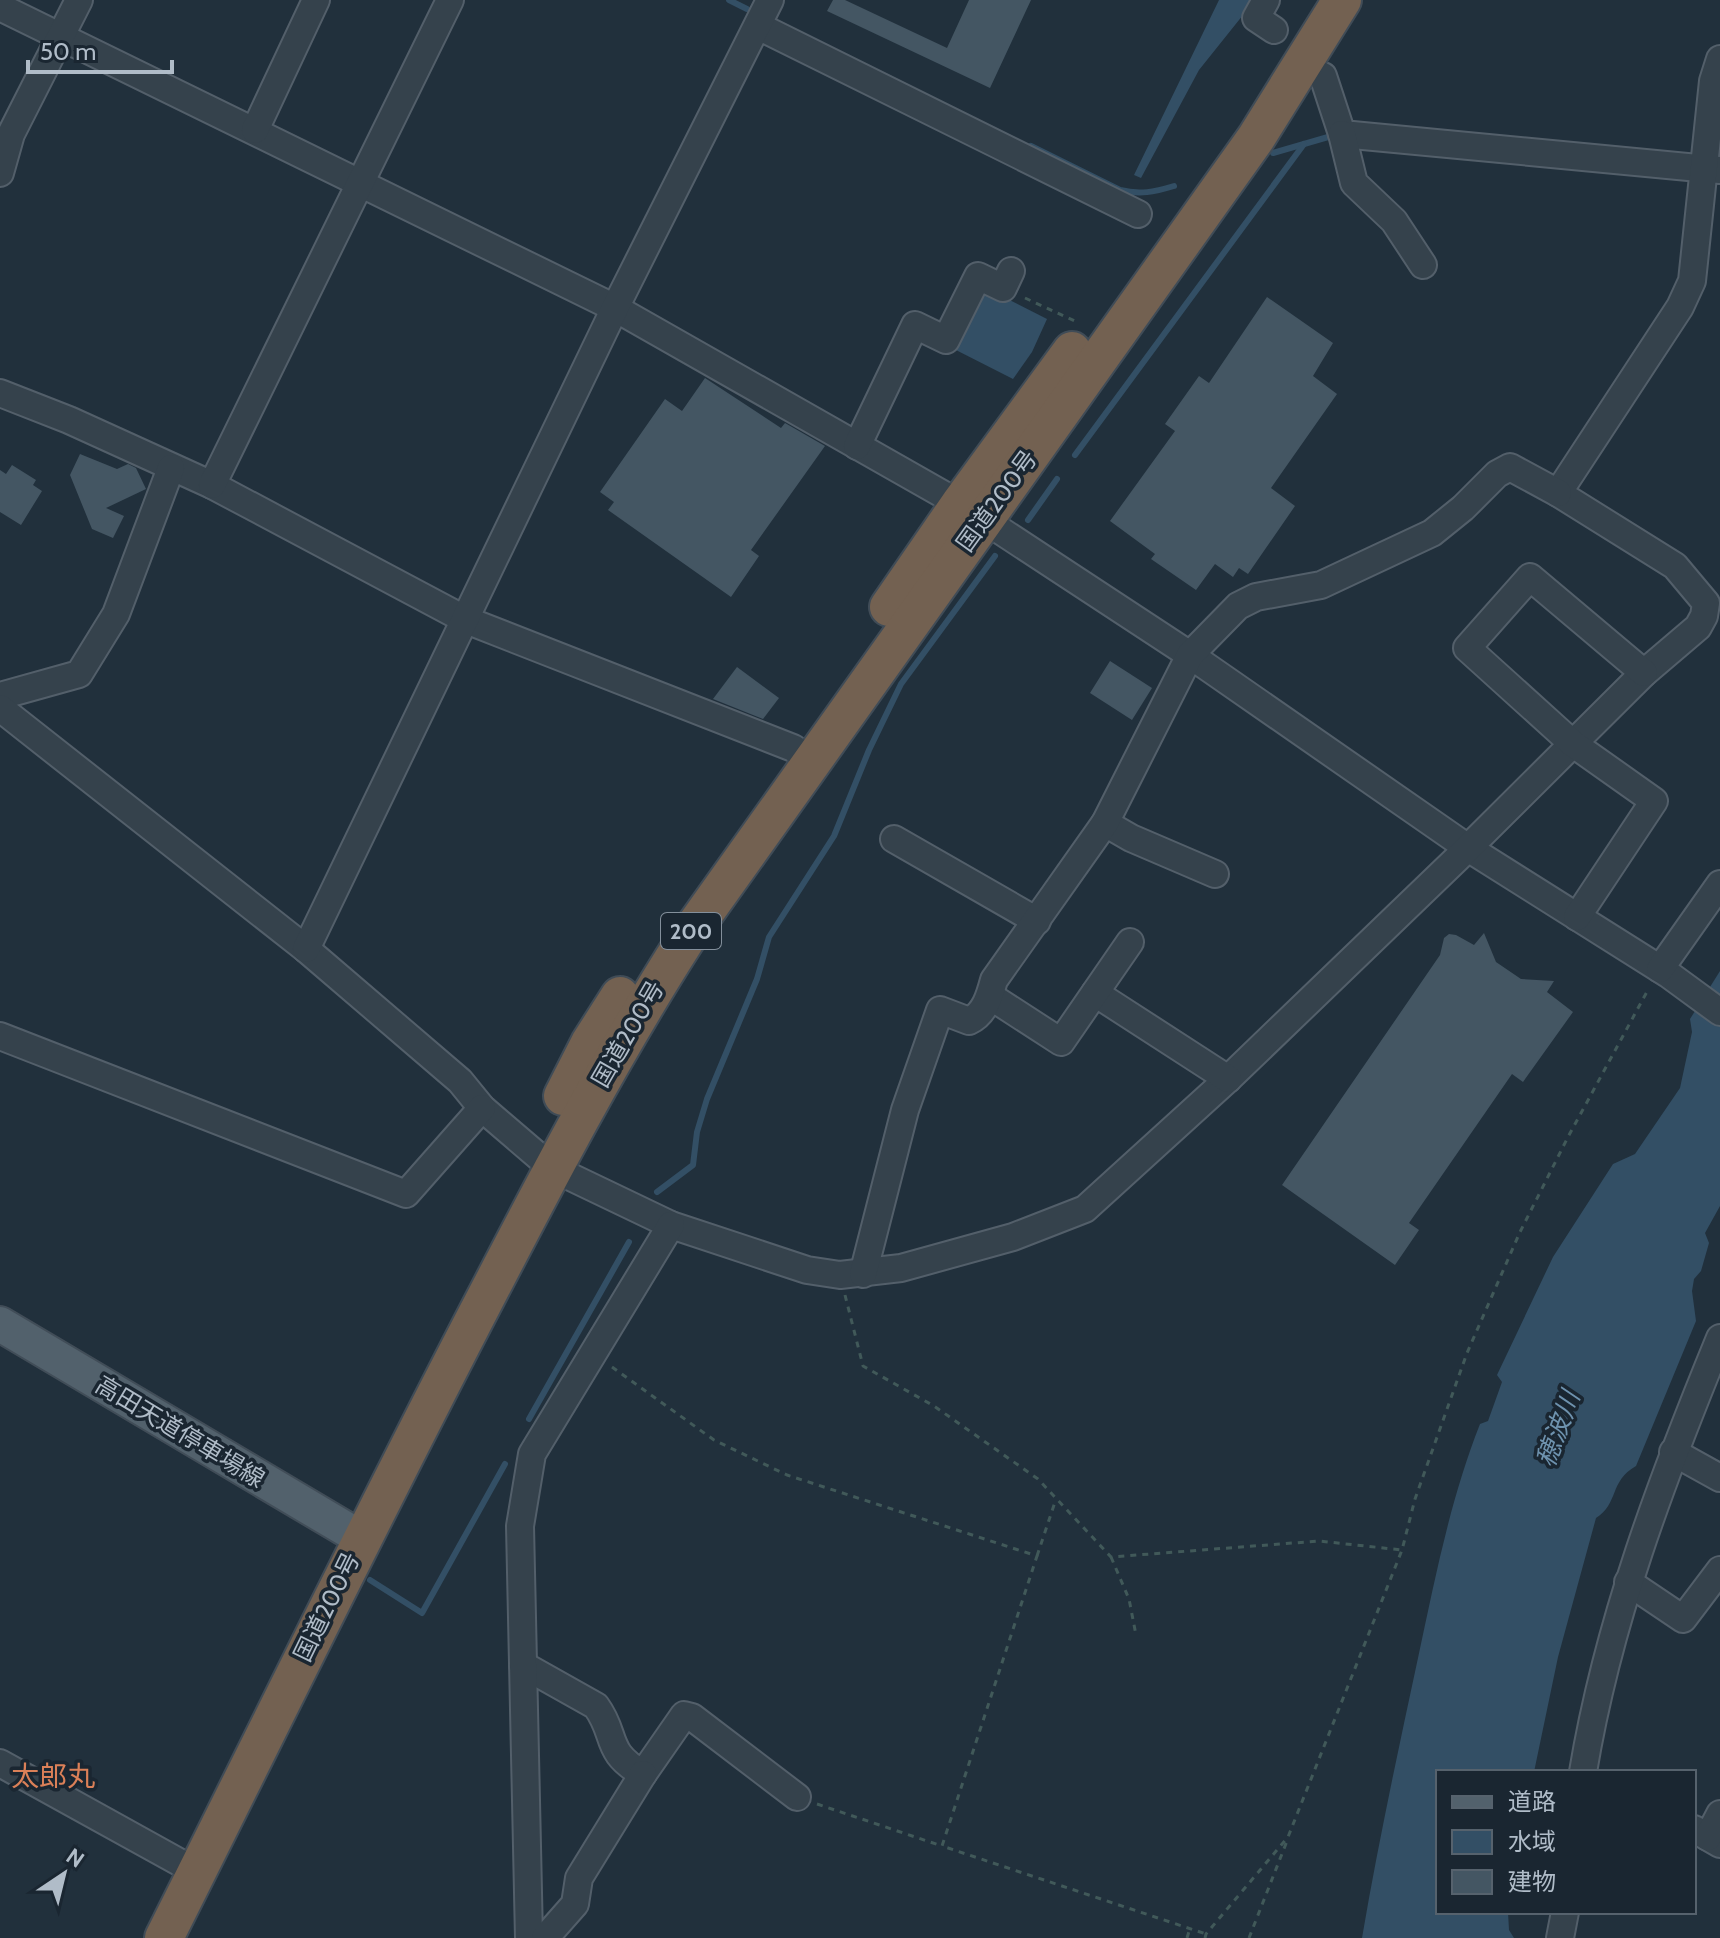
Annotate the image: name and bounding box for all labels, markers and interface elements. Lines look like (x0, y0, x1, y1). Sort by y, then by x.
scale bar (28, 24, 172, 74)
text: 50 m (40, 37, 96, 66)
street label: 国道200号 (950, 444, 1043, 557)
road number: 200 (661, 913, 721, 949)
street label: 国道200号 (585, 975, 670, 1092)
street label: 高田天道停車場線 (91, 1370, 270, 1493)
water label: 穂波川 (1530, 1384, 1587, 1471)
street label: 国道200号 (288, 1547, 365, 1666)
district label: 太郎丸 (11, 1759, 95, 1793)
legend (1436, 1770, 1696, 1914)
text: 道路 (1508, 1787, 1556, 1816)
text: 水域 (1508, 1827, 1556, 1856)
north arrow (24, 1834, 104, 1914)
text: N (61, 1843, 89, 1874)
text: 建物 (1508, 1867, 1556, 1896)

